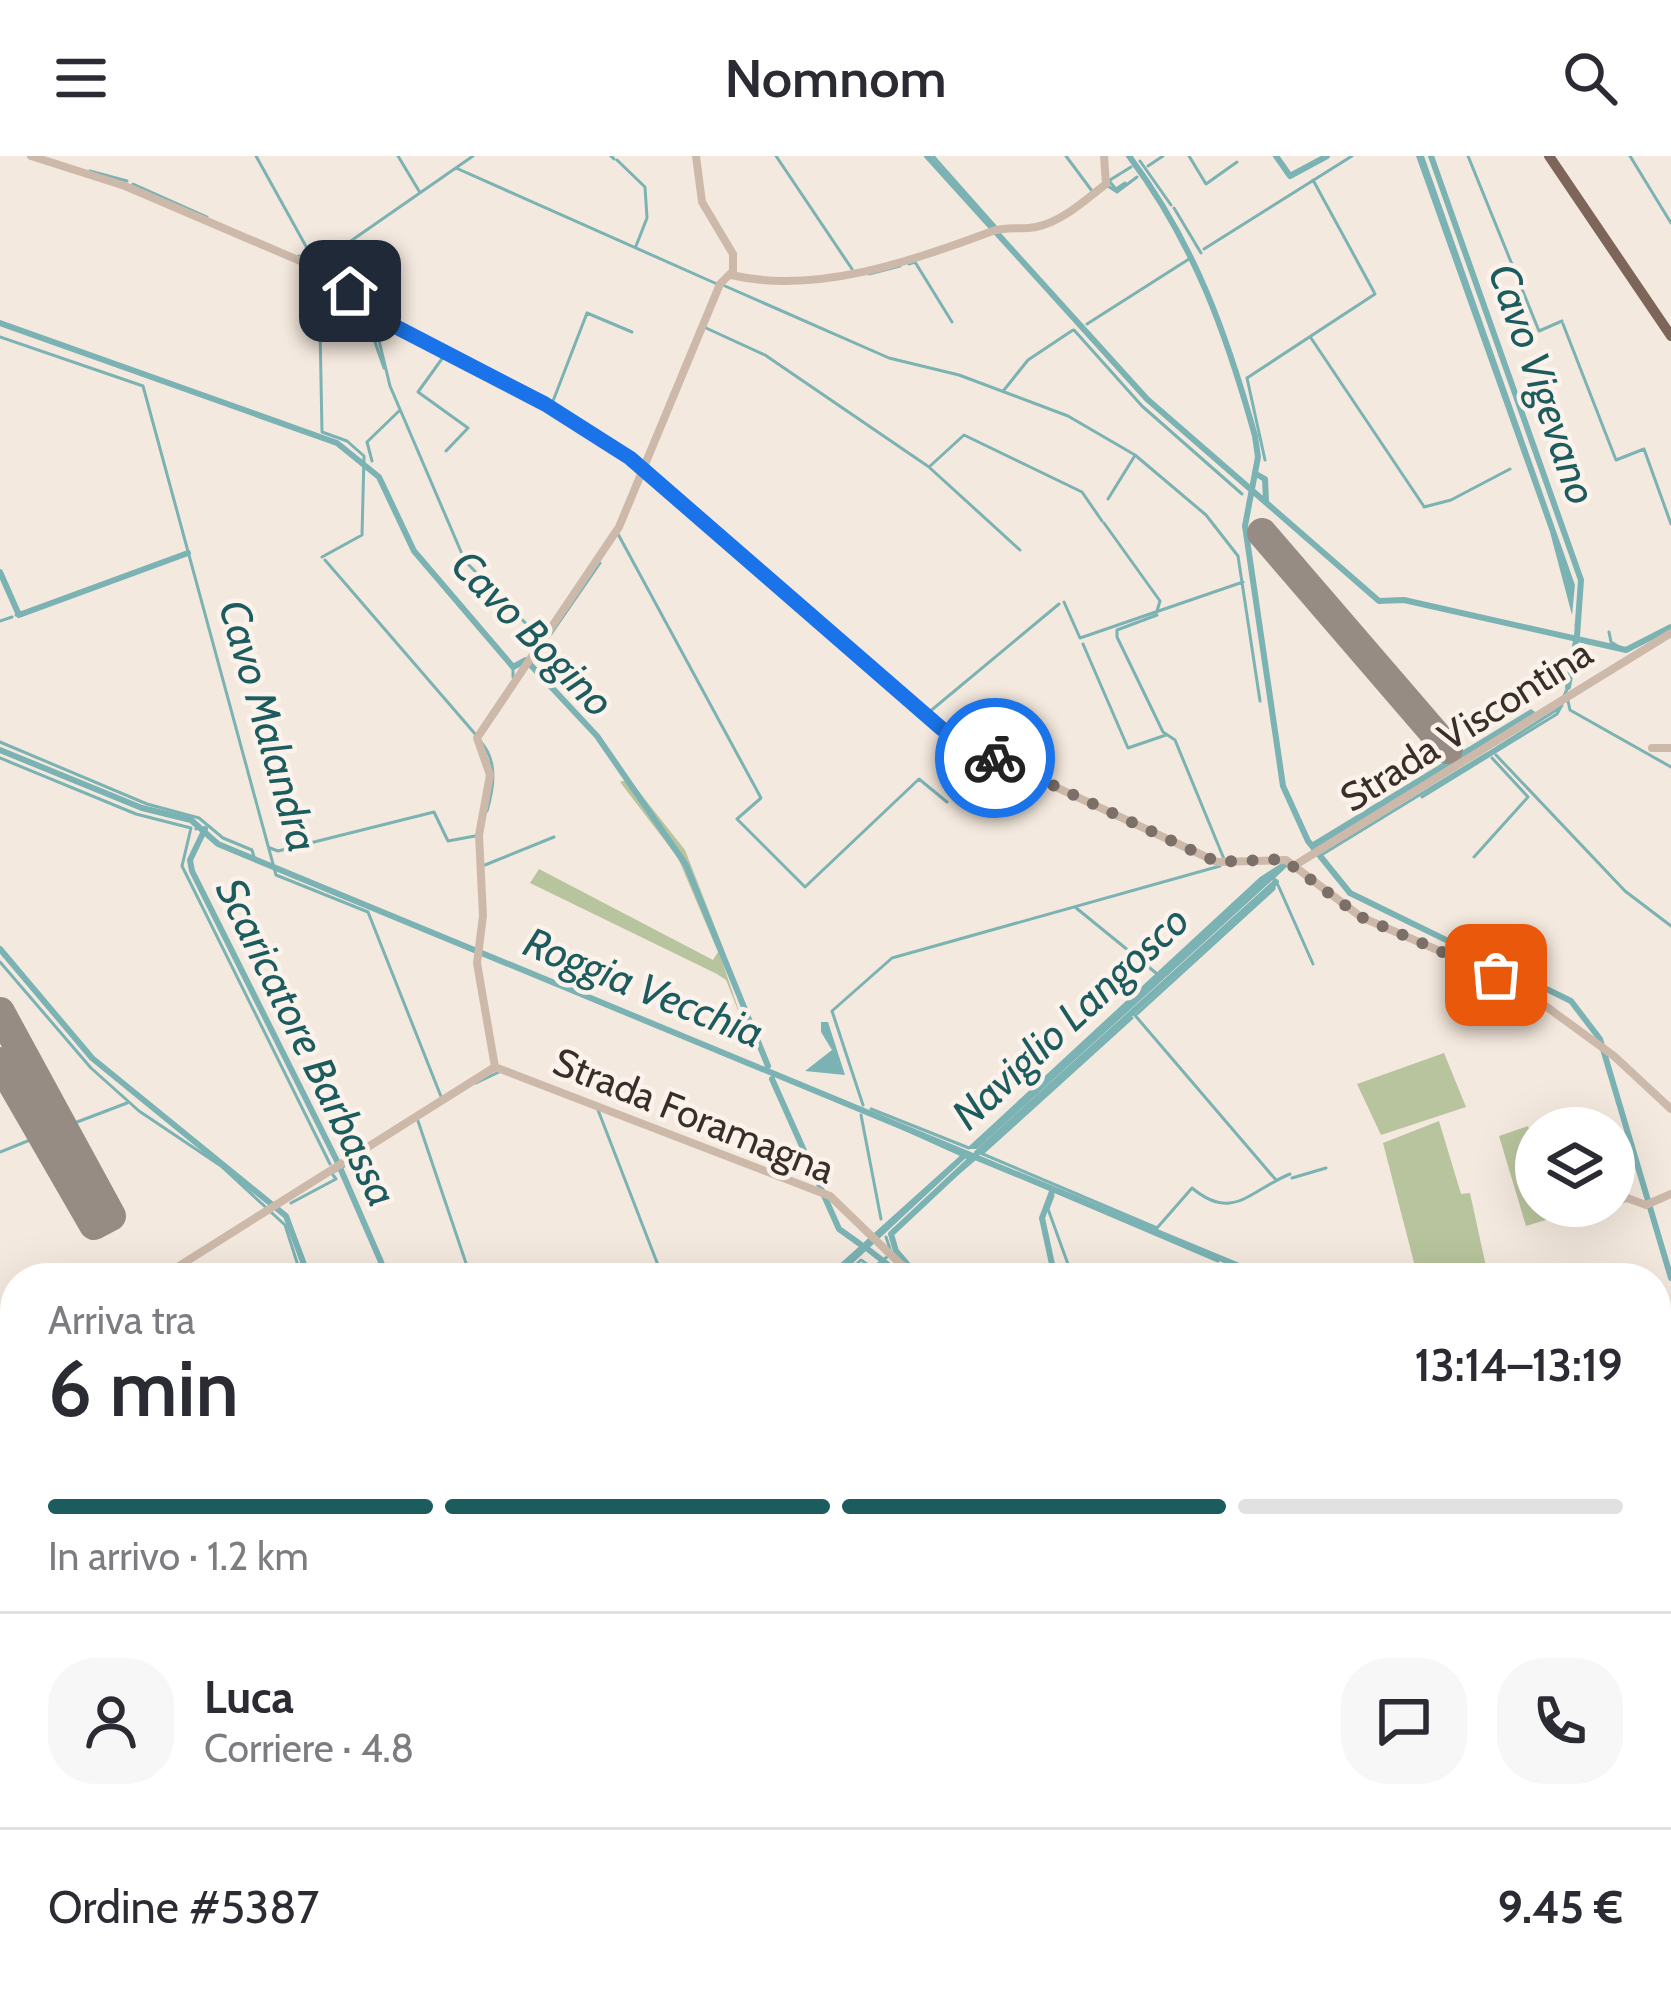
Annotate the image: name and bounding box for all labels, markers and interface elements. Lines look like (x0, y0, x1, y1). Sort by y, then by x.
icon: menu (48, 45, 114, 111)
text: Nomnom (724, 45, 947, 111)
icon: search (1557, 45, 1623, 111)
pin (299, 240, 401, 342)
water label: Cavo Vigevano (1478, 257, 1608, 511)
icon: home (317, 258, 383, 324)
water label: Cavo Bogino (441, 539, 625, 727)
water label: Cavo Malandra (208, 594, 330, 858)
street label: Strada Viscontina (1331, 628, 1601, 822)
courier (935, 698, 1055, 818)
icon: bike (962, 725, 1028, 791)
water label: Scaricatore Barbassa (205, 869, 409, 1215)
water label: Naviglio Langosco (941, 894, 1199, 1140)
water label: Roggia Vecchia (517, 915, 771, 1059)
pin (1445, 924, 1547, 1026)
icon: bag (1463, 942, 1529, 1008)
street label: Strada Foramagna (546, 1037, 842, 1193)
map controls (1515, 1107, 1635, 1227)
button: layers (1515, 1107, 1635, 1227)
text: Arriva tra (48, 1296, 195, 1344)
text: 13:14–13:19 (1415, 1338, 1623, 1392)
text: 6 min (48, 1341, 239, 1436)
text: In arrivo · 1.2 km (48, 1532, 309, 1580)
button: person (48, 1658, 174, 1784)
button: chat (1341, 1658, 1467, 1784)
button: phone (1497, 1658, 1623, 1784)
text: Luca (204, 1670, 294, 1724)
text: Corriere · 4.8 (204, 1724, 414, 1772)
text: Ordine #5387 (48, 1880, 319, 1934)
text: 9.45 € (1497, 1880, 1623, 1934)

